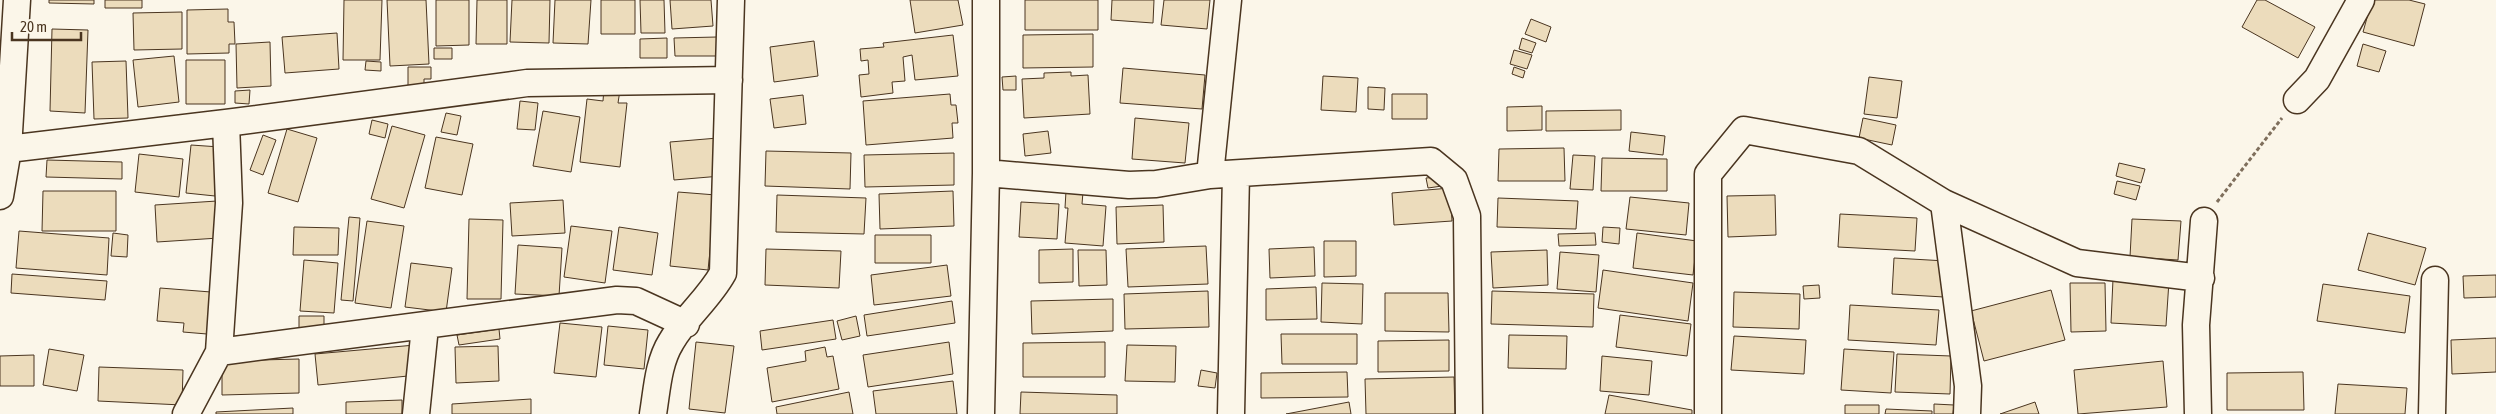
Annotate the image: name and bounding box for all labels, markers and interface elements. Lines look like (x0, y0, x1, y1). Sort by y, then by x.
scale bar (12, 10, 81, 42)
text: 20 m (20, 18, 47, 35)

